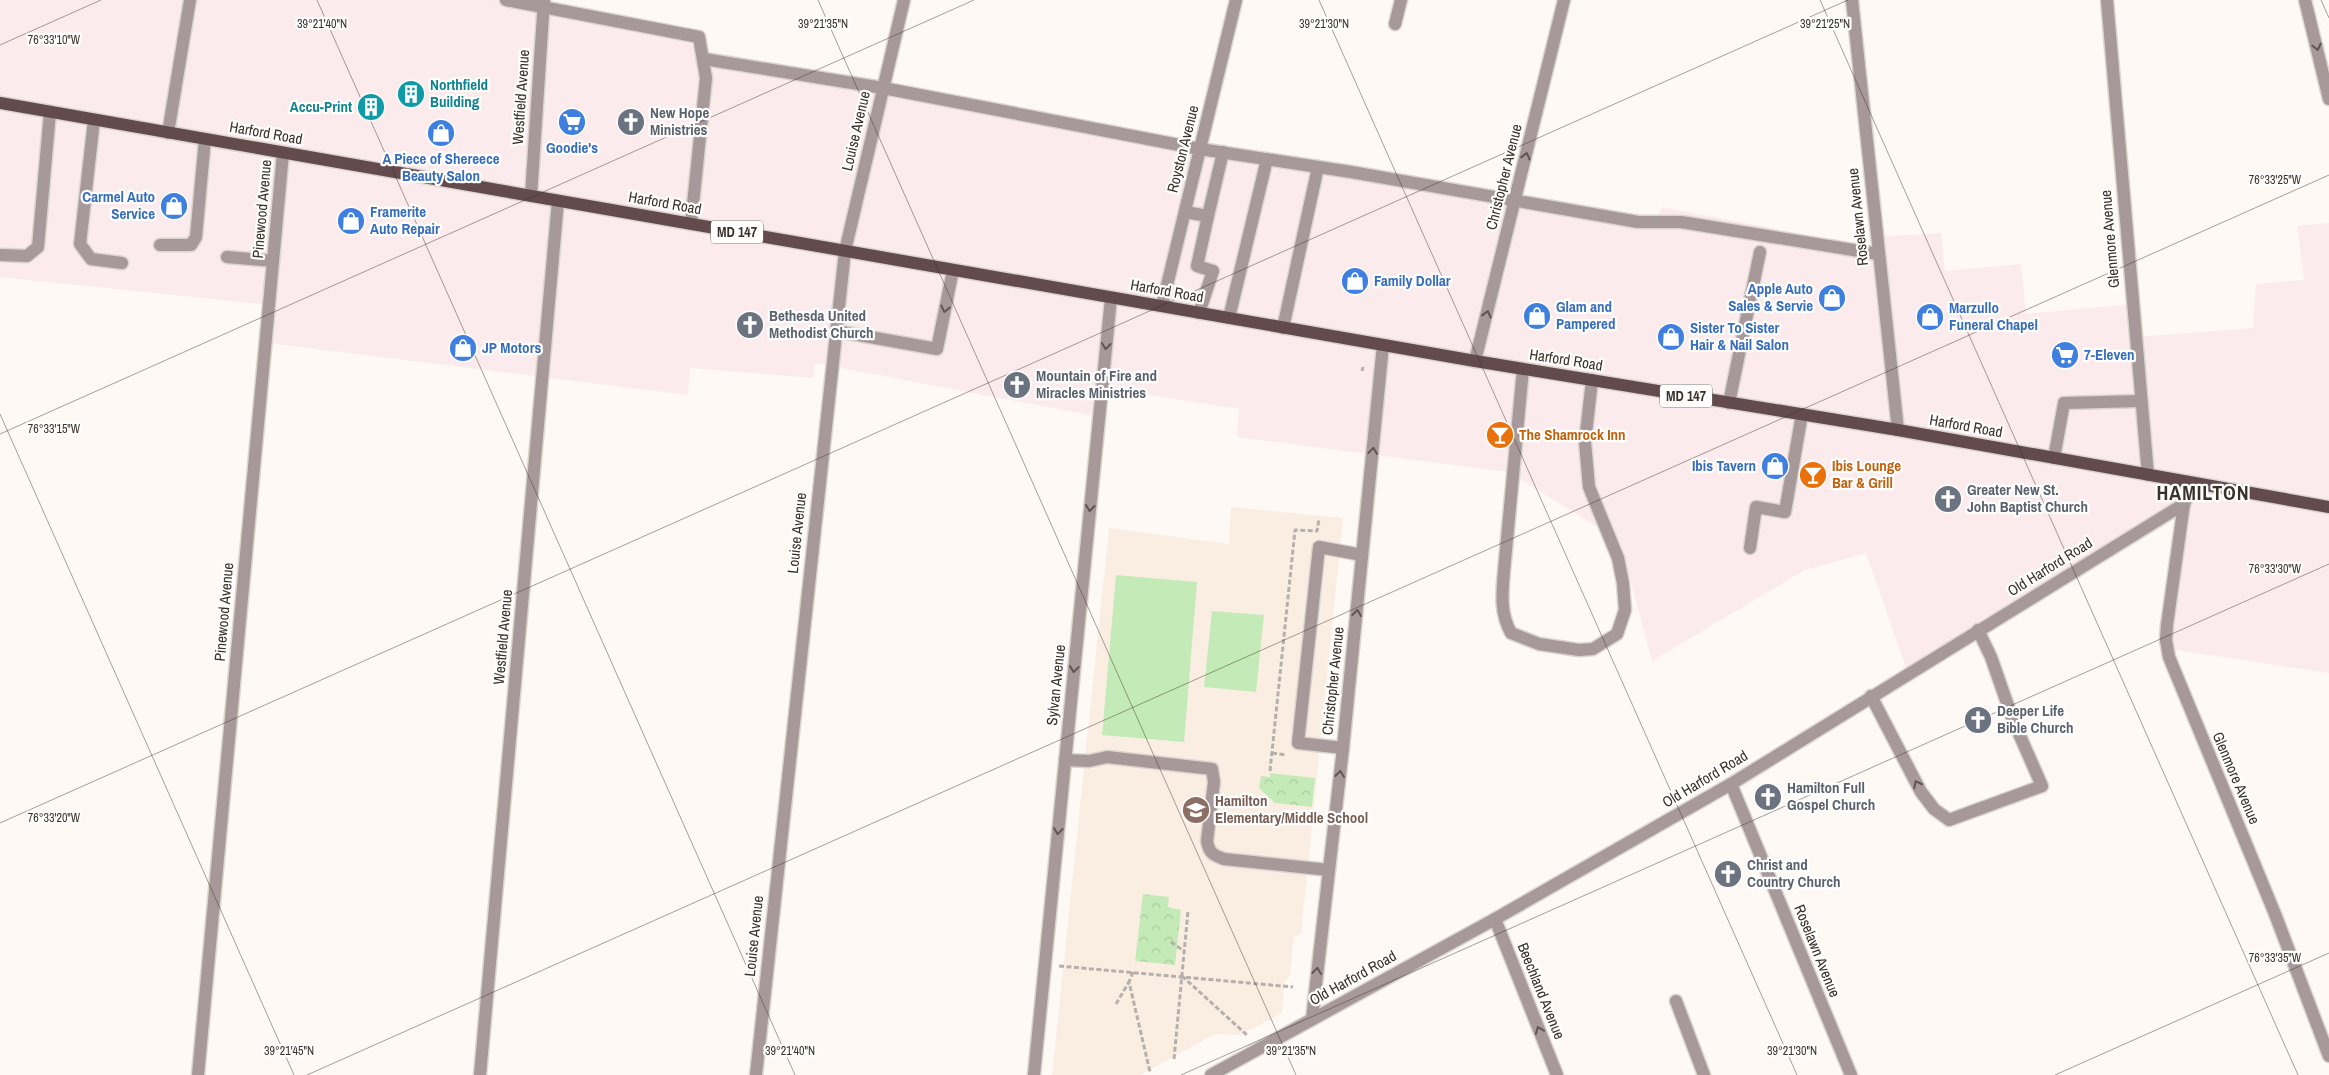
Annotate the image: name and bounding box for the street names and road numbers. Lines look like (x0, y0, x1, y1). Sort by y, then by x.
street label: Westfield Avenue (507, 49, 534, 145)
street label: Louise Avenue (836, 89, 875, 173)
street label: Royston Avenue (1162, 103, 1204, 195)
street label: Harford Road (228, 116, 304, 149)
street label: Christopher Avenue (1480, 122, 1527, 232)
street label: Pinewood Avenue (247, 159, 276, 259)
street label: Roselawn Avenue (1842, 167, 1873, 267)
street label: Harford Road (627, 186, 703, 219)
street label: Glenmore Avenue (2095, 189, 2124, 289)
road number: MD 147 (711, 220, 763, 243)
street label: Harford Road (1129, 274, 1205, 307)
street label: Harford Road (1528, 343, 1604, 376)
road number: MD 147 (1660, 384, 1712, 408)
street label: Harford Road (1928, 409, 2004, 442)
street label: Louise Avenue (782, 491, 811, 574)
street label: Old Harford Road (2003, 532, 2096, 601)
street label: Pinewood Avenue (209, 562, 238, 662)
street label: Westfield Avenue (488, 588, 517, 685)
street label: Christopher Avenue (1316, 626, 1349, 736)
street label: Sylvan Avenue (1041, 643, 1070, 726)
street label: Glenmore Avenue (2208, 728, 2265, 827)
street label: Old Harford Road (1658, 745, 1751, 812)
street label: Louise Avenue (739, 894, 768, 977)
street label: Roselawn Avenue (1789, 901, 1846, 1000)
street label: Beechland Avenue (1513, 939, 1570, 1042)
street label: Old Harford Road (1306, 945, 1400, 1010)

